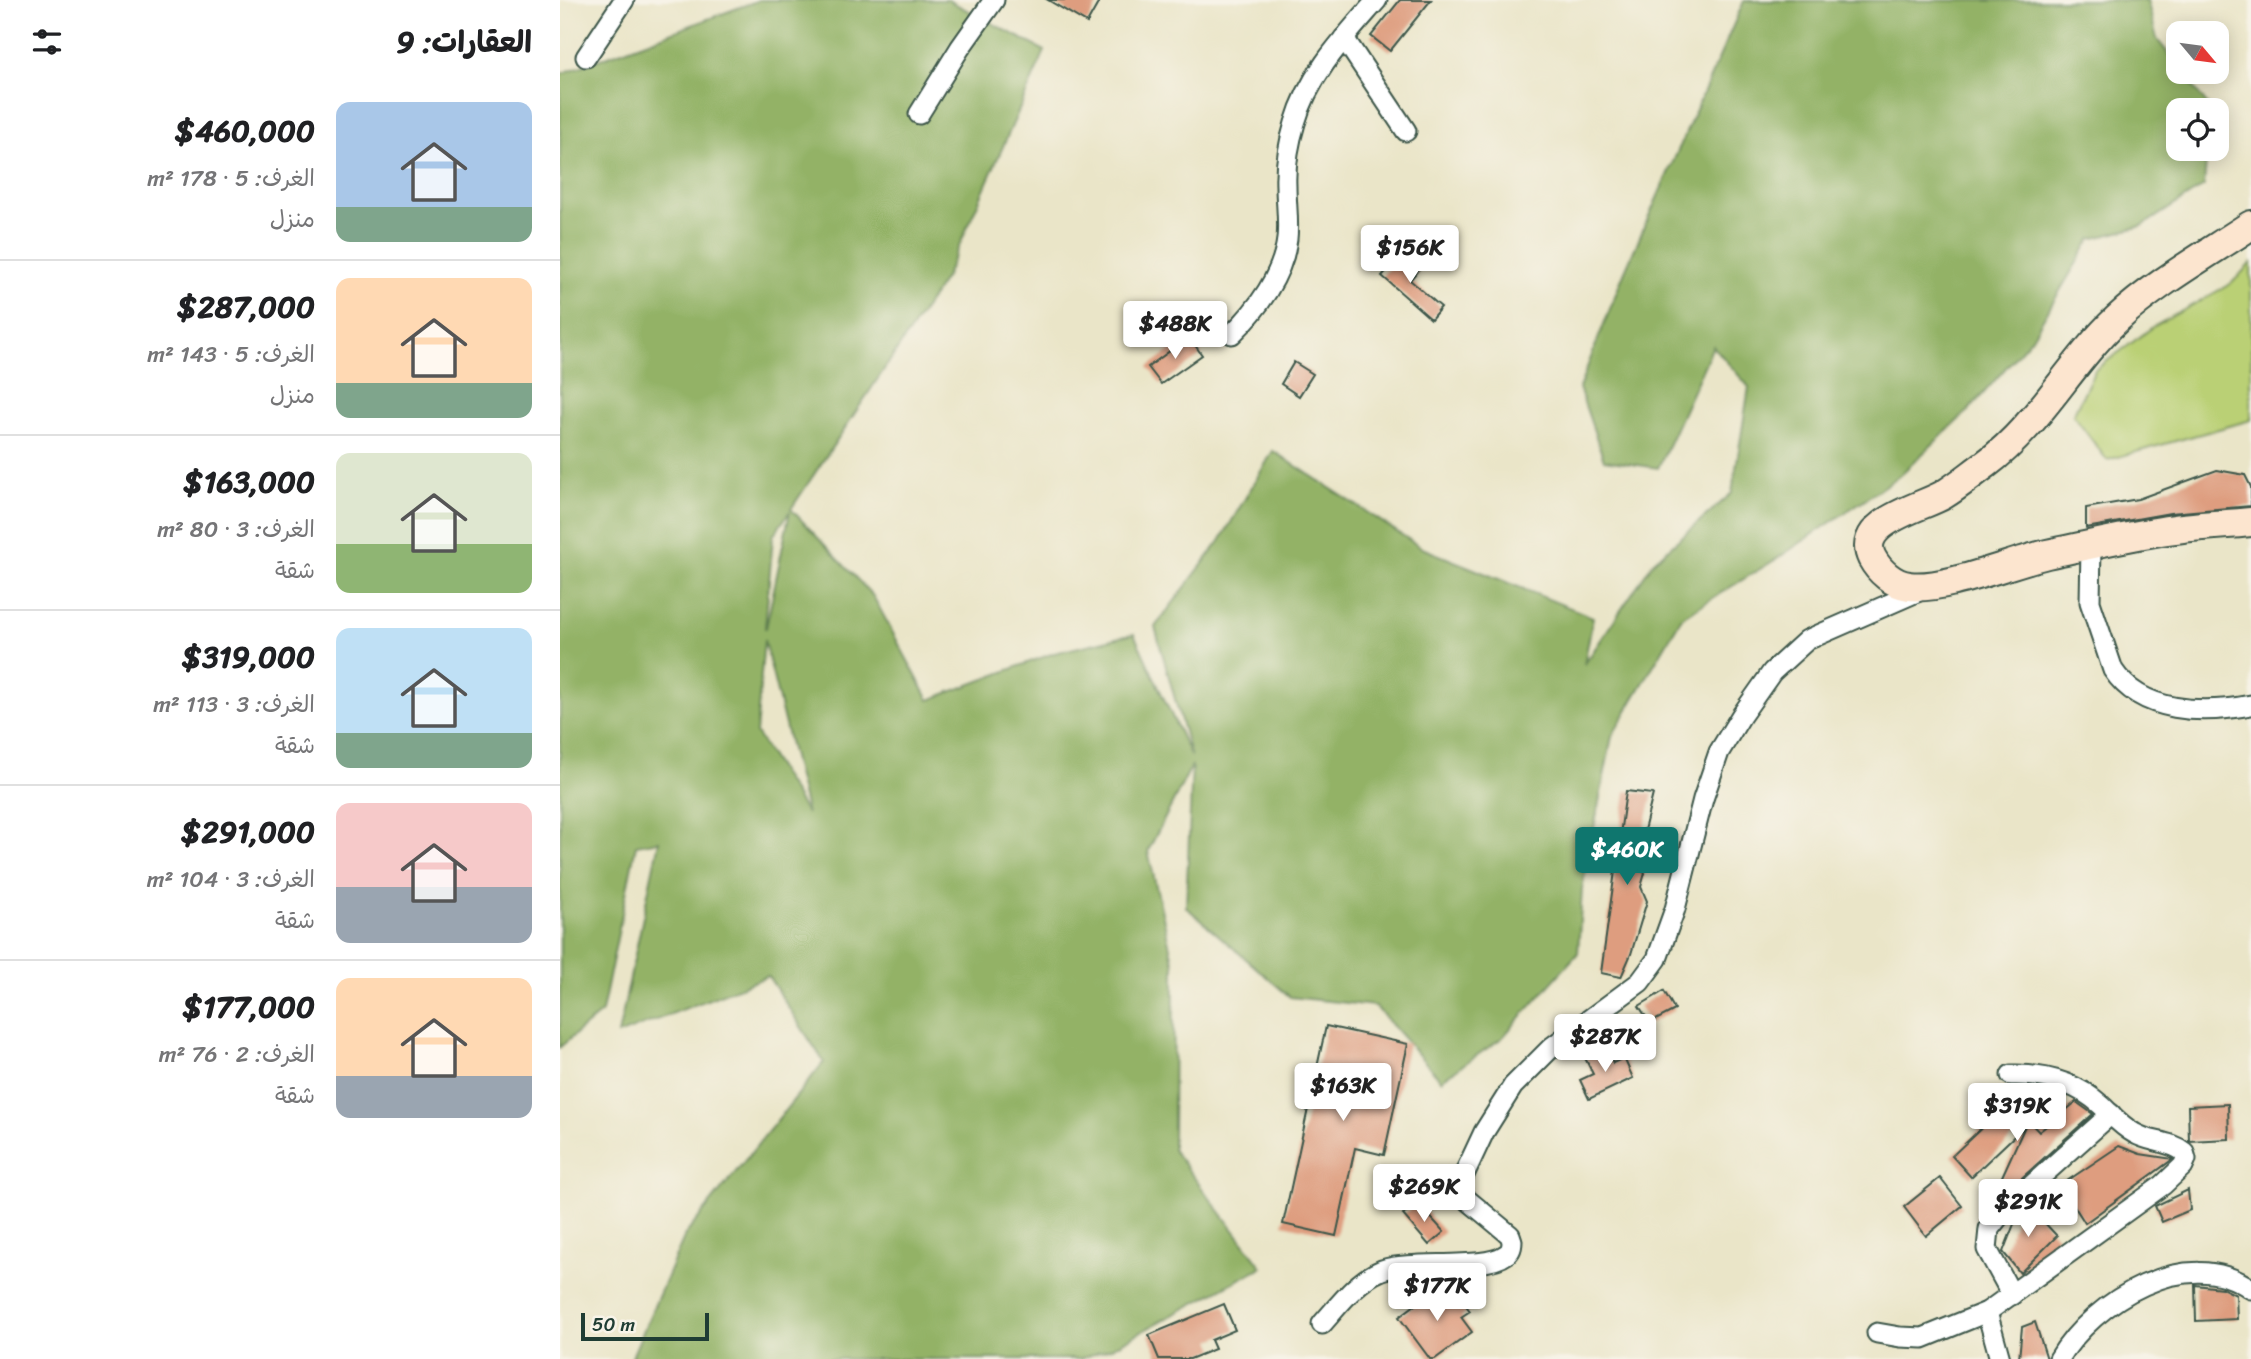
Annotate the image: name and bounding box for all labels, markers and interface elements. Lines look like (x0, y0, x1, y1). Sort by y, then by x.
text: العقارات: 9 (396, 15, 532, 69)
north arrow (2166, 21, 2230, 84)
map controls (2166, 21, 2229, 161)
icon: filters (28, 23, 66, 61)
button: locate (2166, 98, 2229, 161)
text: $460,000 (175, 104, 315, 158)
icon: home (392, 130, 476, 214)
text: الغرف: 5 · 178 m² (147, 158, 315, 199)
text: منزل (270, 199, 315, 240)
pin: $156K (1361, 226, 1459, 285)
text: $156K (1377, 227, 1443, 268)
text: $287,000 (177, 280, 315, 334)
pin: $488K (1126, 302, 1224, 361)
text: $488K (1139, 303, 1211, 344)
icon: home (392, 306, 476, 390)
text: الغرف: 5 · 143 m² (147, 334, 315, 375)
text: منزل (270, 375, 315, 416)
text: $163,000 (183, 455, 315, 509)
icon: home (392, 481, 476, 565)
text: الغرف: 3 · 80 m² (157, 509, 315, 550)
text: شقة (275, 550, 315, 591)
text: $319,000 (182, 630, 315, 684)
icon: home (392, 656, 476, 740)
text: الغرف: 3 · 113 m² (153, 684, 315, 725)
text: شقة (275, 725, 315, 766)
text: $291,000 (181, 805, 315, 859)
pin: $460K (1578, 828, 1676, 887)
text: $460K (1591, 829, 1663, 870)
icon: home (392, 831, 476, 915)
text: الغرف: 3 · 104 m² (147, 859, 315, 900)
text: شقة (275, 900, 315, 941)
text: $177,000 (183, 980, 315, 1034)
icon: home (392, 1006, 476, 1090)
pin: $287K (1556, 1014, 1654, 1074)
text: $287K (1570, 1016, 1640, 1057)
text: الغرف: 2 · 76 m² (159, 1034, 315, 1075)
pin: $163K (1294, 1064, 1392, 1123)
text: $163K (1310, 1065, 1376, 1106)
text: شقة (275, 1075, 315, 1116)
pin: $319K (1968, 1084, 2066, 1143)
text: $319K (1984, 1085, 2050, 1126)
pin: $269K (1375, 1164, 1473, 1224)
text: $269K (1389, 1166, 1459, 1207)
pin: $291K (1979, 1180, 2077, 1239)
text: $291K (1995, 1181, 2061, 1222)
pin: $177K (1388, 1264, 1486, 1323)
text: $177K (1404, 1265, 1470, 1306)
text: 50 m (592, 1308, 635, 1341)
scale bar (581, 1310, 709, 1342)

